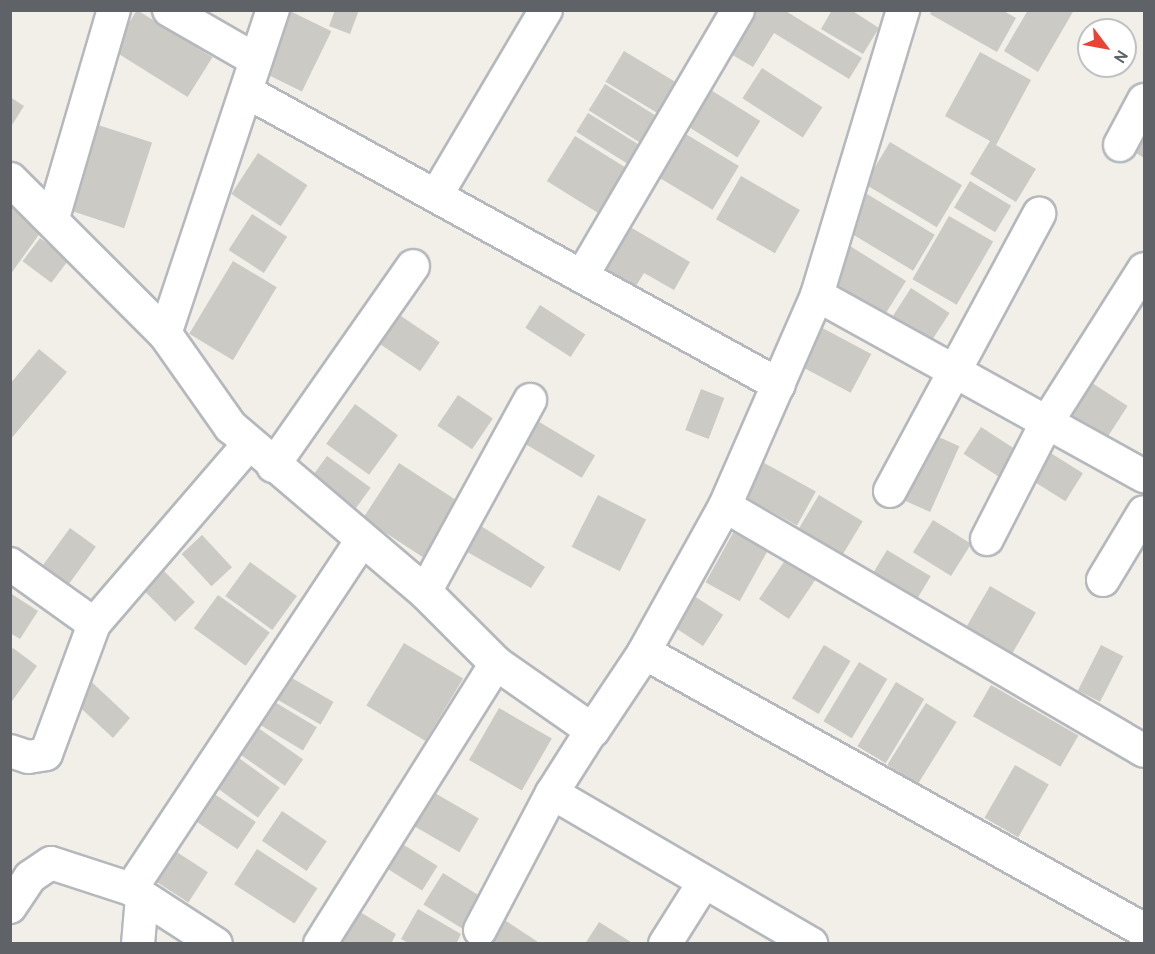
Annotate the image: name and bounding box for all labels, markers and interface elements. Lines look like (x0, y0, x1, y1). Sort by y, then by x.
north arrow (1077, 18, 1137, 78)
text: N (1110, 47, 1132, 67)

